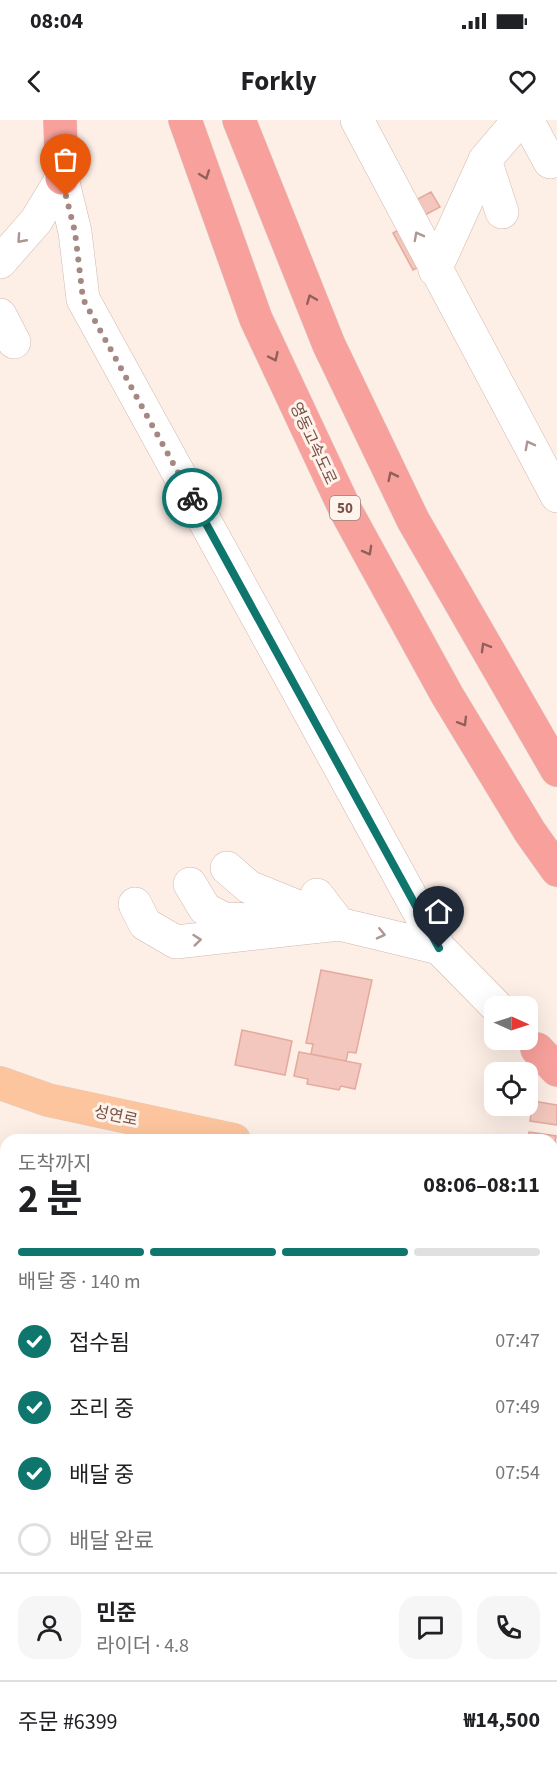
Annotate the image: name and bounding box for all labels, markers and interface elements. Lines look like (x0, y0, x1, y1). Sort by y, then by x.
text: 08:04 (30, 5, 83, 37)
text: Forkly (241, 62, 316, 101)
icon: back (18, 65, 51, 98)
icon: heart (506, 65, 539, 98)
pin (40, 134, 91, 196)
icon: bag (49, 143, 82, 176)
one-way arrow (197, 169, 210, 180)
one-way arrow (413, 231, 425, 242)
one-way arrow (17, 232, 28, 243)
one-way arrow (306, 294, 318, 305)
one-way arrow (266, 351, 278, 362)
street label: 영동고속도로 (284, 399, 342, 488)
one-way arrow (525, 441, 536, 451)
courier (162, 468, 222, 528)
one-way arrow (387, 471, 399, 482)
icon: bike (176, 482, 209, 515)
road number: 50 (330, 496, 360, 520)
one-way arrow (361, 545, 373, 556)
one-way arrow (481, 643, 492, 653)
one-way arrow (456, 716, 468, 726)
pin (413, 886, 464, 948)
icon: home (422, 895, 455, 928)
one-way arrow (376, 927, 386, 940)
one-way arrow (193, 934, 202, 946)
north arrow (484, 996, 538, 1050)
map controls (484, 996, 538, 1116)
button: locate (484, 1062, 538, 1116)
street label: 성연로 (92, 1101, 140, 1131)
text: 도착까지 (18, 1150, 92, 1178)
text: 08:06–08:11 (423, 1169, 540, 1201)
text: 2 분 (18, 1172, 82, 1228)
text: 배달 중 · 140 m (18, 1268, 141, 1296)
icon: check (18, 1325, 51, 1358)
text: 접수됨 (69, 1327, 130, 1359)
text: 07:47 (495, 1327, 540, 1355)
icon: check (18, 1391, 51, 1424)
text: 조리 중 (69, 1393, 134, 1425)
text: 07:49 (495, 1393, 540, 1421)
icon: check (18, 1457, 51, 1490)
text: 배달 중 (69, 1459, 134, 1491)
text: 07:54 (495, 1459, 540, 1487)
text: 배달 완료 (69, 1525, 154, 1557)
button: person (18, 1596, 81, 1659)
button: chat (399, 1596, 462, 1659)
button: phone (477, 1596, 540, 1659)
text: 민준 (96, 1597, 136, 1629)
text: 라이더 · 4.8 (96, 1632, 189, 1660)
text: ₩14,500 (464, 1704, 540, 1736)
text: 주문 #6399 (18, 1706, 118, 1738)

